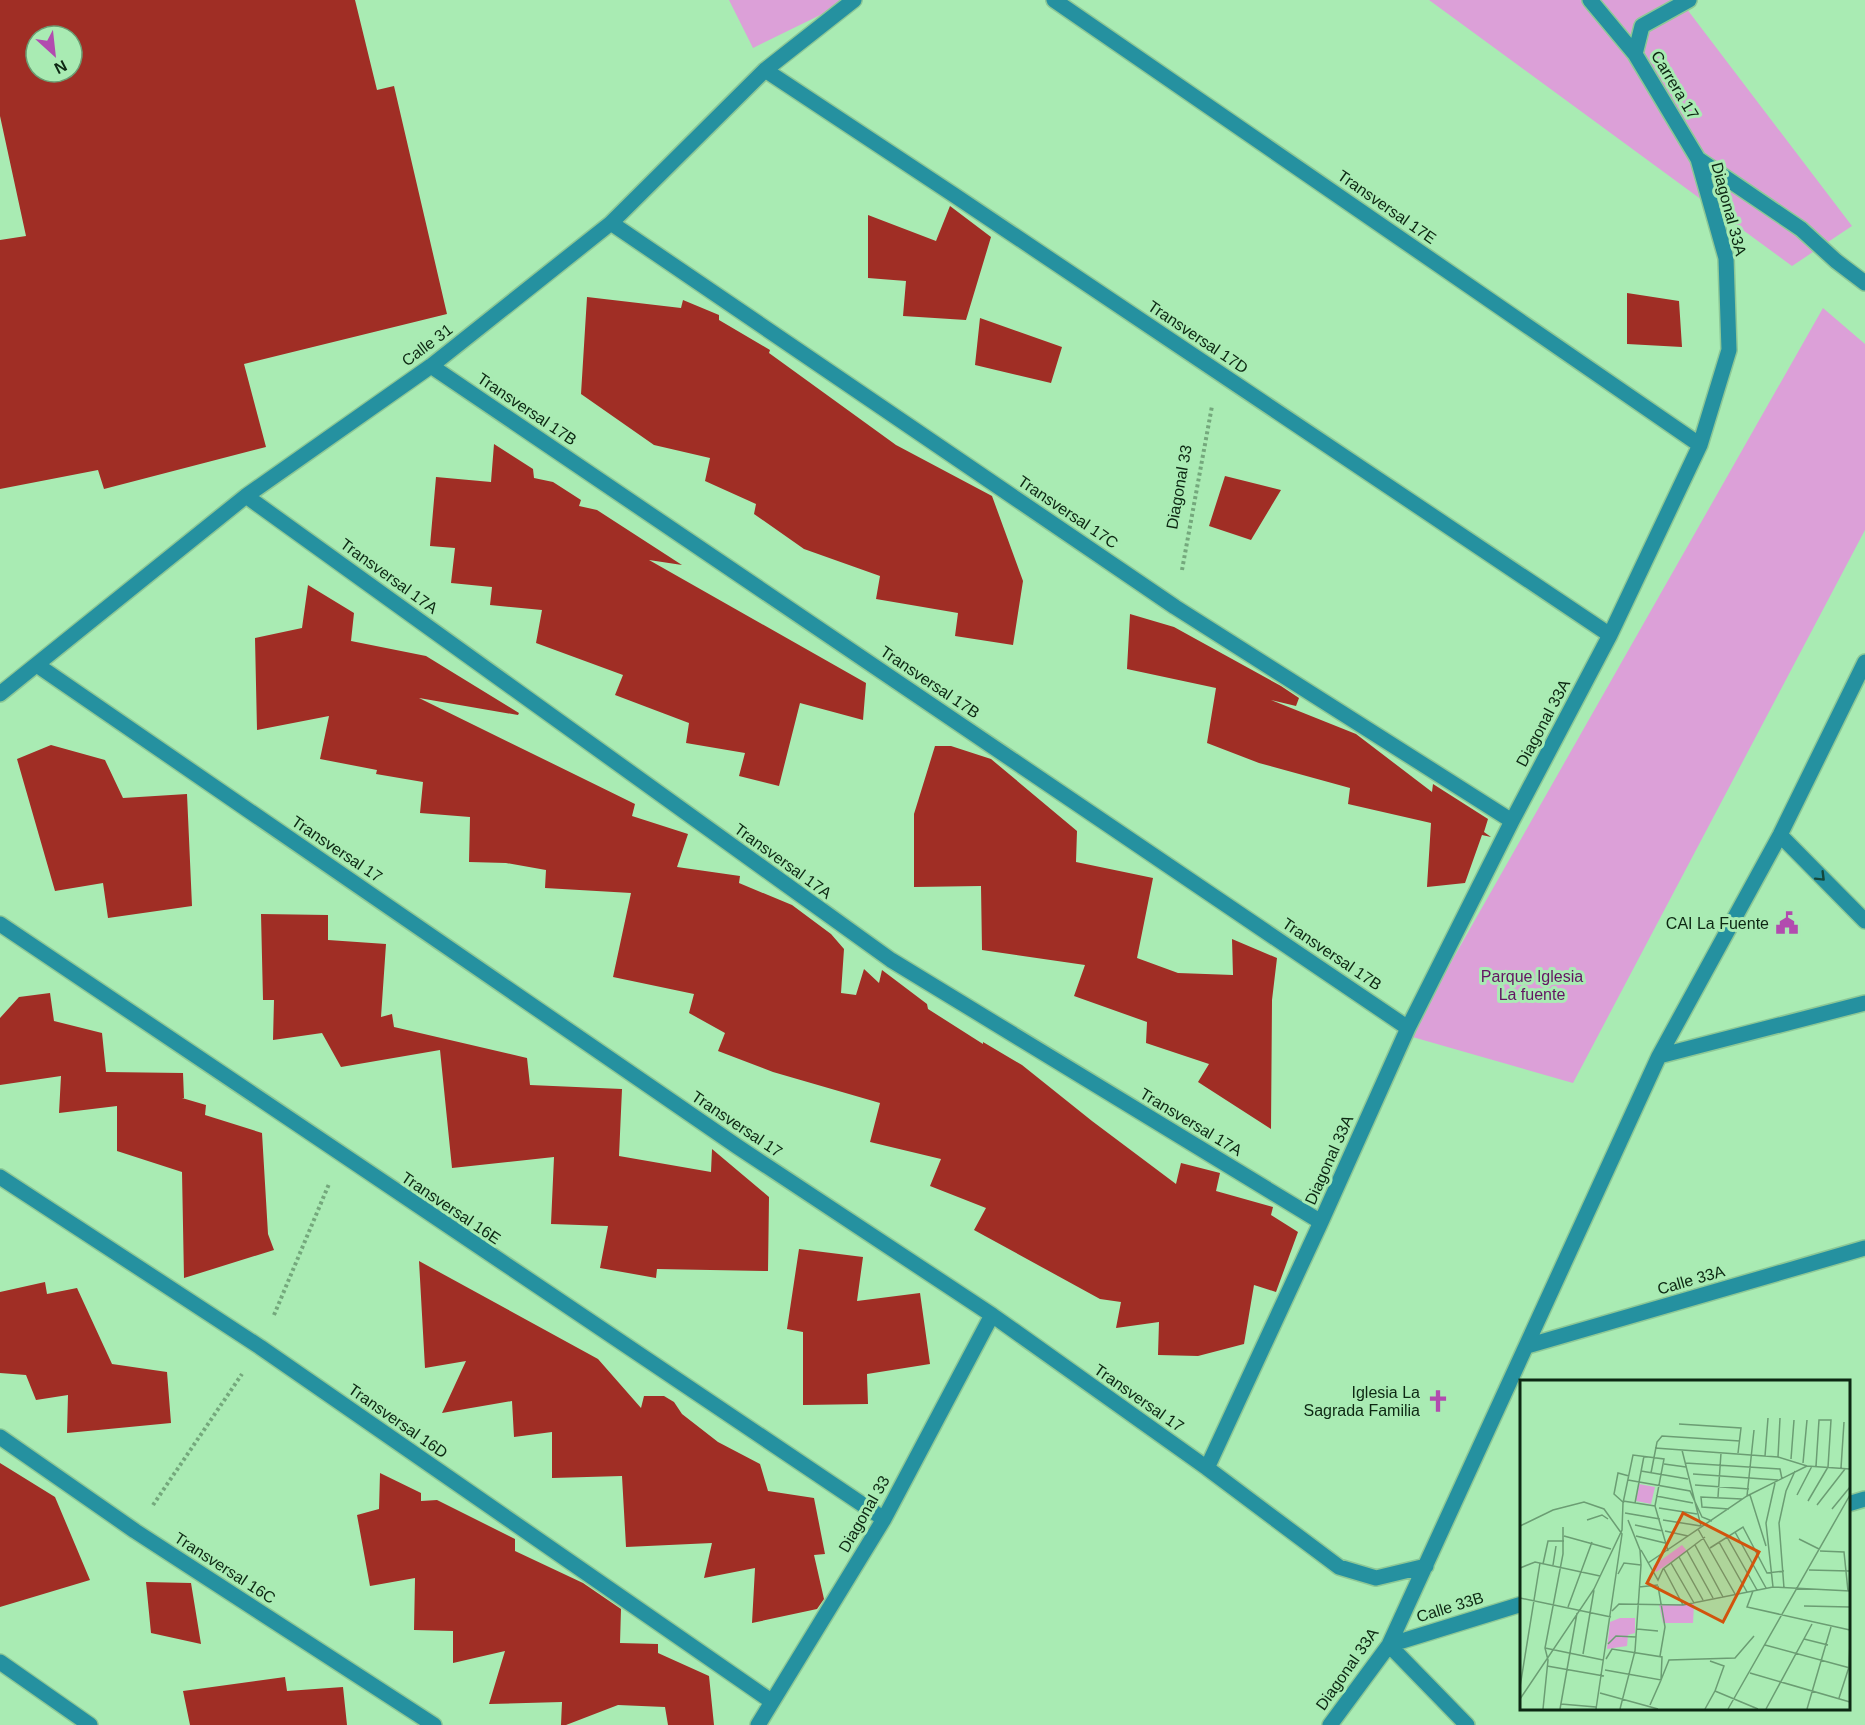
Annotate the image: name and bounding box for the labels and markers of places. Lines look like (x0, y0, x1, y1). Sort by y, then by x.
public building icon: CAI La Fuente (1774, 910, 1800, 936)
place label: CAI La Fuente (1666, 915, 1769, 932)
place label: Iglesia La Sagrada Familia (1304, 1384, 1420, 1419)
church icon: Iglesia La Sagrada Familia (1425, 1388, 1451, 1414)

